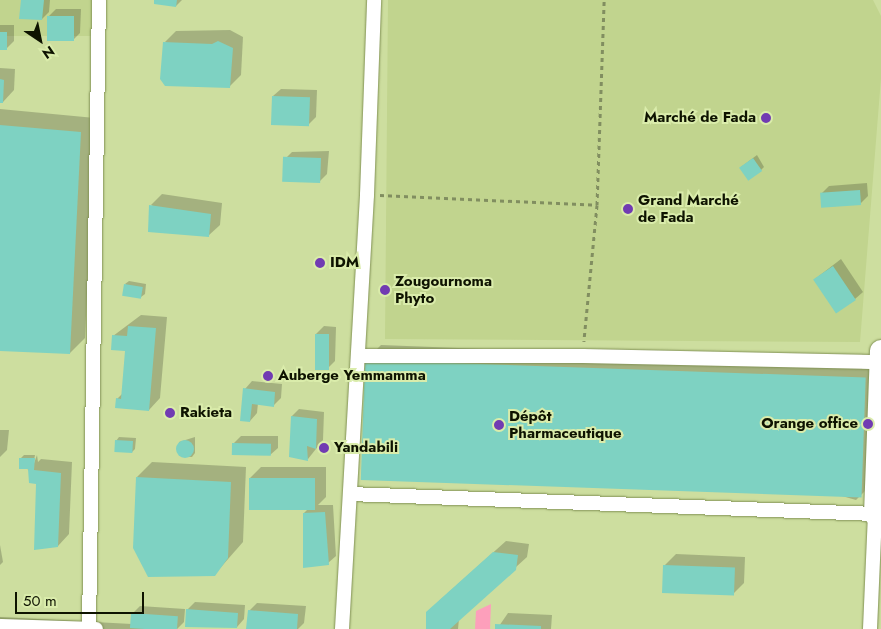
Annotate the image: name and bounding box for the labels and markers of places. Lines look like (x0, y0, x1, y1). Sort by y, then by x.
place label: Marché de Fada (644, 109, 756, 127)
marker: Marché de Fada (760, 112, 772, 124)
place label: Grand Marché de Fada (638, 191, 739, 226)
marker: Grand Marché de Fada (622, 203, 634, 215)
place label: IDM (330, 254, 359, 272)
marker: IDM (314, 257, 326, 269)
place label: Zougournoma Phyto (395, 272, 492, 307)
marker: Zougournoma Phyto (379, 284, 391, 296)
place label: Auberge Yemmamma (278, 367, 426, 385)
marker: Auberge Yemmamma (262, 370, 274, 382)
place label: Rakieta (180, 404, 232, 422)
marker: Rakieta (164, 407, 176, 419)
place label: Dépôt Pharmaceutique (509, 407, 622, 442)
place label: Orange office (761, 415, 858, 433)
marker: Orange office (862, 418, 874, 430)
marker: Dépôt Pharmaceutique (493, 419, 505, 431)
place label: Yandabili (334, 439, 398, 457)
marker: Yandabili (318, 442, 330, 454)

